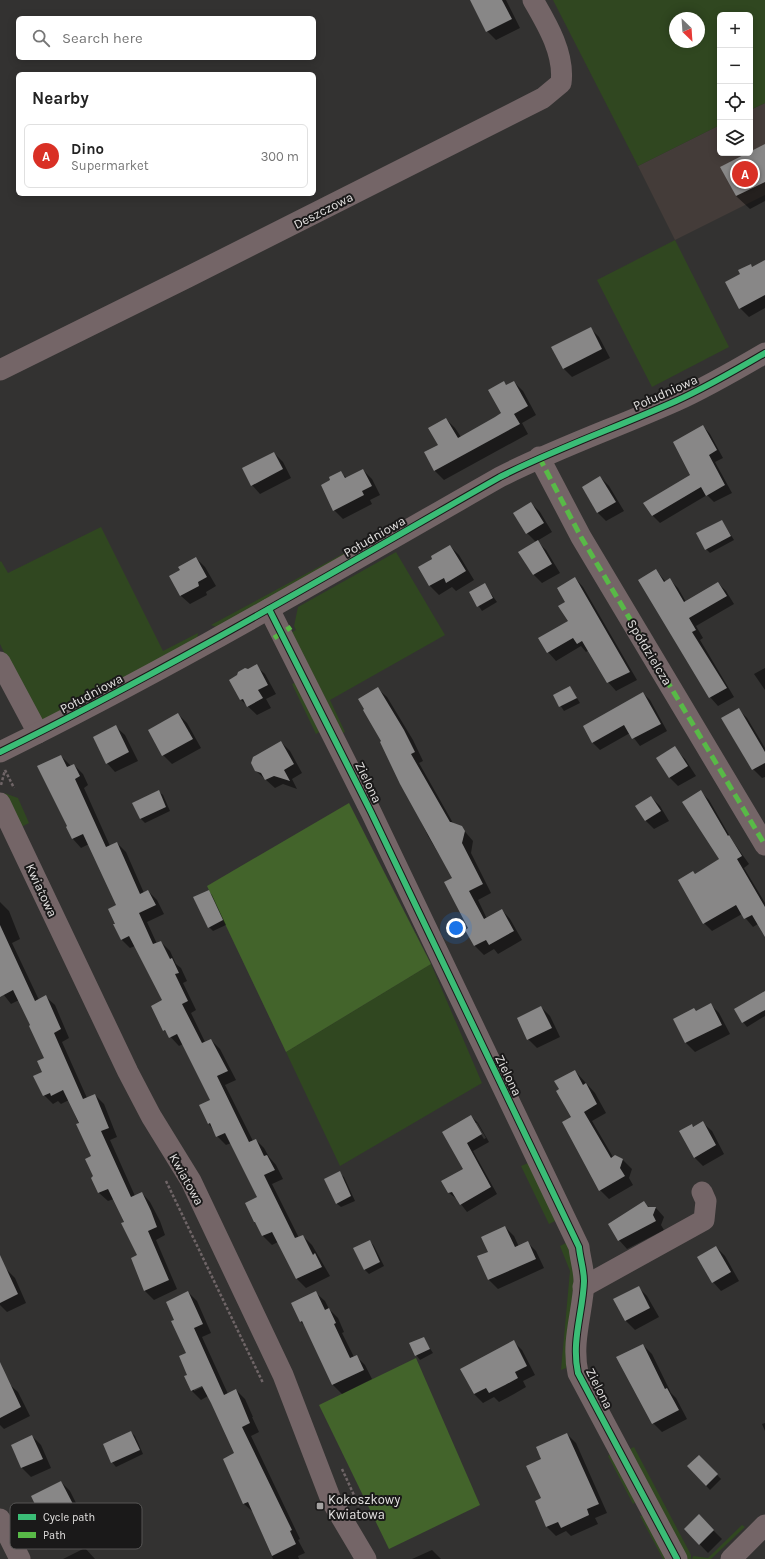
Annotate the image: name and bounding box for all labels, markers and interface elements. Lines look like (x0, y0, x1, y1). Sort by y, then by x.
north arrow (669, 12, 705, 48)
map controls (717, 12, 753, 156)
button: + (717, 12, 753, 48)
search box (16, 16, 316, 60)
icon: search (30, 27, 52, 49)
text: Search here (62, 29, 143, 47)
button: − (717, 48, 753, 84)
button: locate (717, 84, 753, 120)
text: Nearby (32, 88, 89, 108)
button: layers (717, 120, 753, 156)
text: Dino (71, 140, 104, 158)
text: A (42, 149, 50, 164)
text: 300 m (261, 149, 299, 164)
text: Supermarket (71, 158, 149, 173)
pin: A (732, 159, 758, 189)
street label: Deszczowa (291, 189, 356, 232)
street label: Południowa (631, 372, 700, 413)
street label: Południowa (341, 513, 408, 560)
street label: Spółdzielcza (624, 617, 675, 688)
street label: Południowa (57, 671, 125, 716)
street label: Zielona (352, 759, 385, 805)
street label: Kwiatowa (23, 861, 60, 919)
your location (446, 918, 466, 938)
street label: Zielona (492, 1052, 525, 1098)
street label: Kwiatowa (166, 1151, 207, 1208)
street label: Zielona (583, 1365, 616, 1411)
place label: Kokoszkowy Kwiatowa (328, 1492, 400, 1522)
marker: Kokoszkowy Kwiatowa (315, 1501, 325, 1511)
legend (10, 1503, 142, 1549)
text: Cycle path (43, 1511, 95, 1524)
text: Path (43, 1529, 66, 1542)

